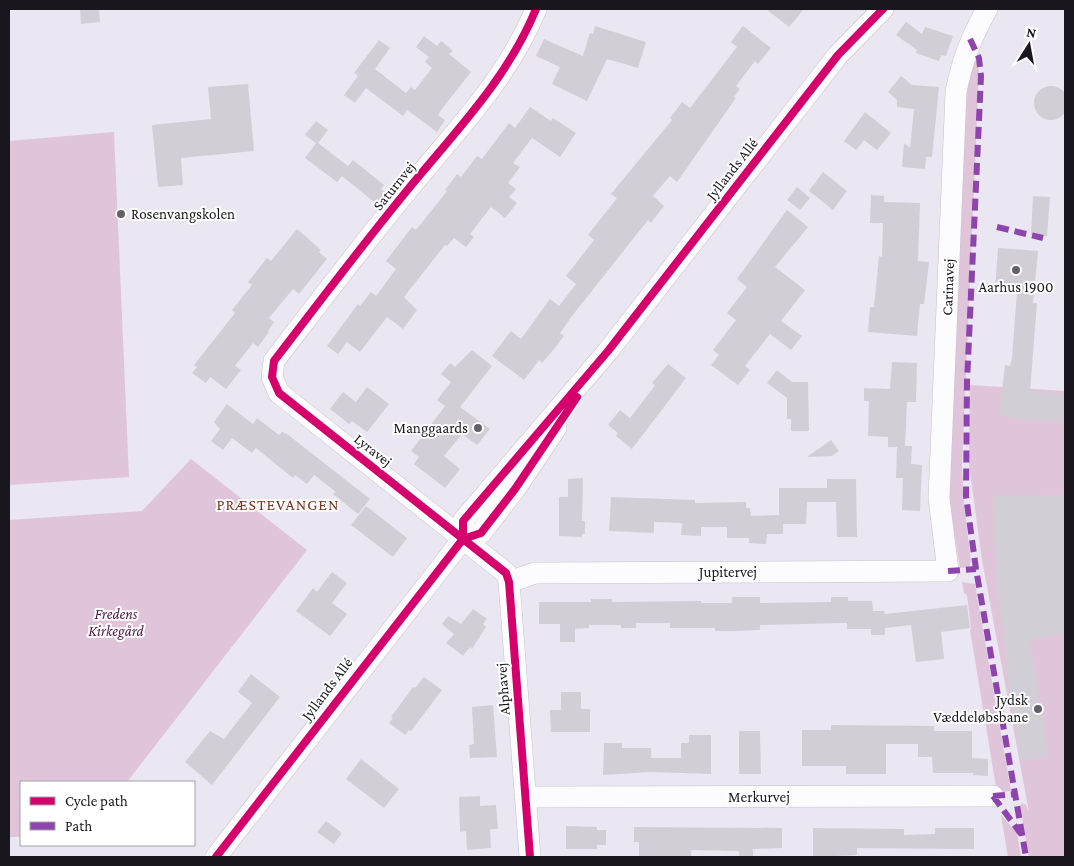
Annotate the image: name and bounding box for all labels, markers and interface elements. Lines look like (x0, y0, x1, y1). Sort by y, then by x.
north arrow (1004, 20, 1054, 70)
text: N (1025, 23, 1038, 41)
street label: Jyllands Allé (702, 135, 762, 205)
street label: Saturnvej (370, 159, 419, 214)
place label: Rosenvangskolen (131, 206, 235, 223)
marker: Rosenvangskolen (115, 208, 127, 220)
street label: Carinavej (939, 258, 958, 316)
marker: Aarhus 1900 (1010, 264, 1022, 276)
place label: Aarhus 1900 (979, 279, 1053, 295)
place label: Manggaards (393, 420, 468, 437)
marker: Manggaards (472, 422, 484, 434)
street label: Lyravej (350, 430, 395, 470)
district label: PRÆSTEVANGEN (216, 496, 340, 513)
street label: Jupitervej (697, 564, 757, 581)
park label: Fredens Kirkegård (88, 606, 145, 640)
street label: Jyllands Allé (297, 654, 357, 725)
street label: Alphavej (493, 662, 514, 716)
place label: Jydsk Væddeløbsbane (933, 692, 1029, 725)
marker: Jydsk Væddeløbsbane (1032, 703, 1044, 715)
legend (20, 781, 195, 846)
street label: Merkurvej (728, 789, 790, 806)
text: Cycle path (65, 793, 128, 810)
text: Path (65, 818, 92, 834)

